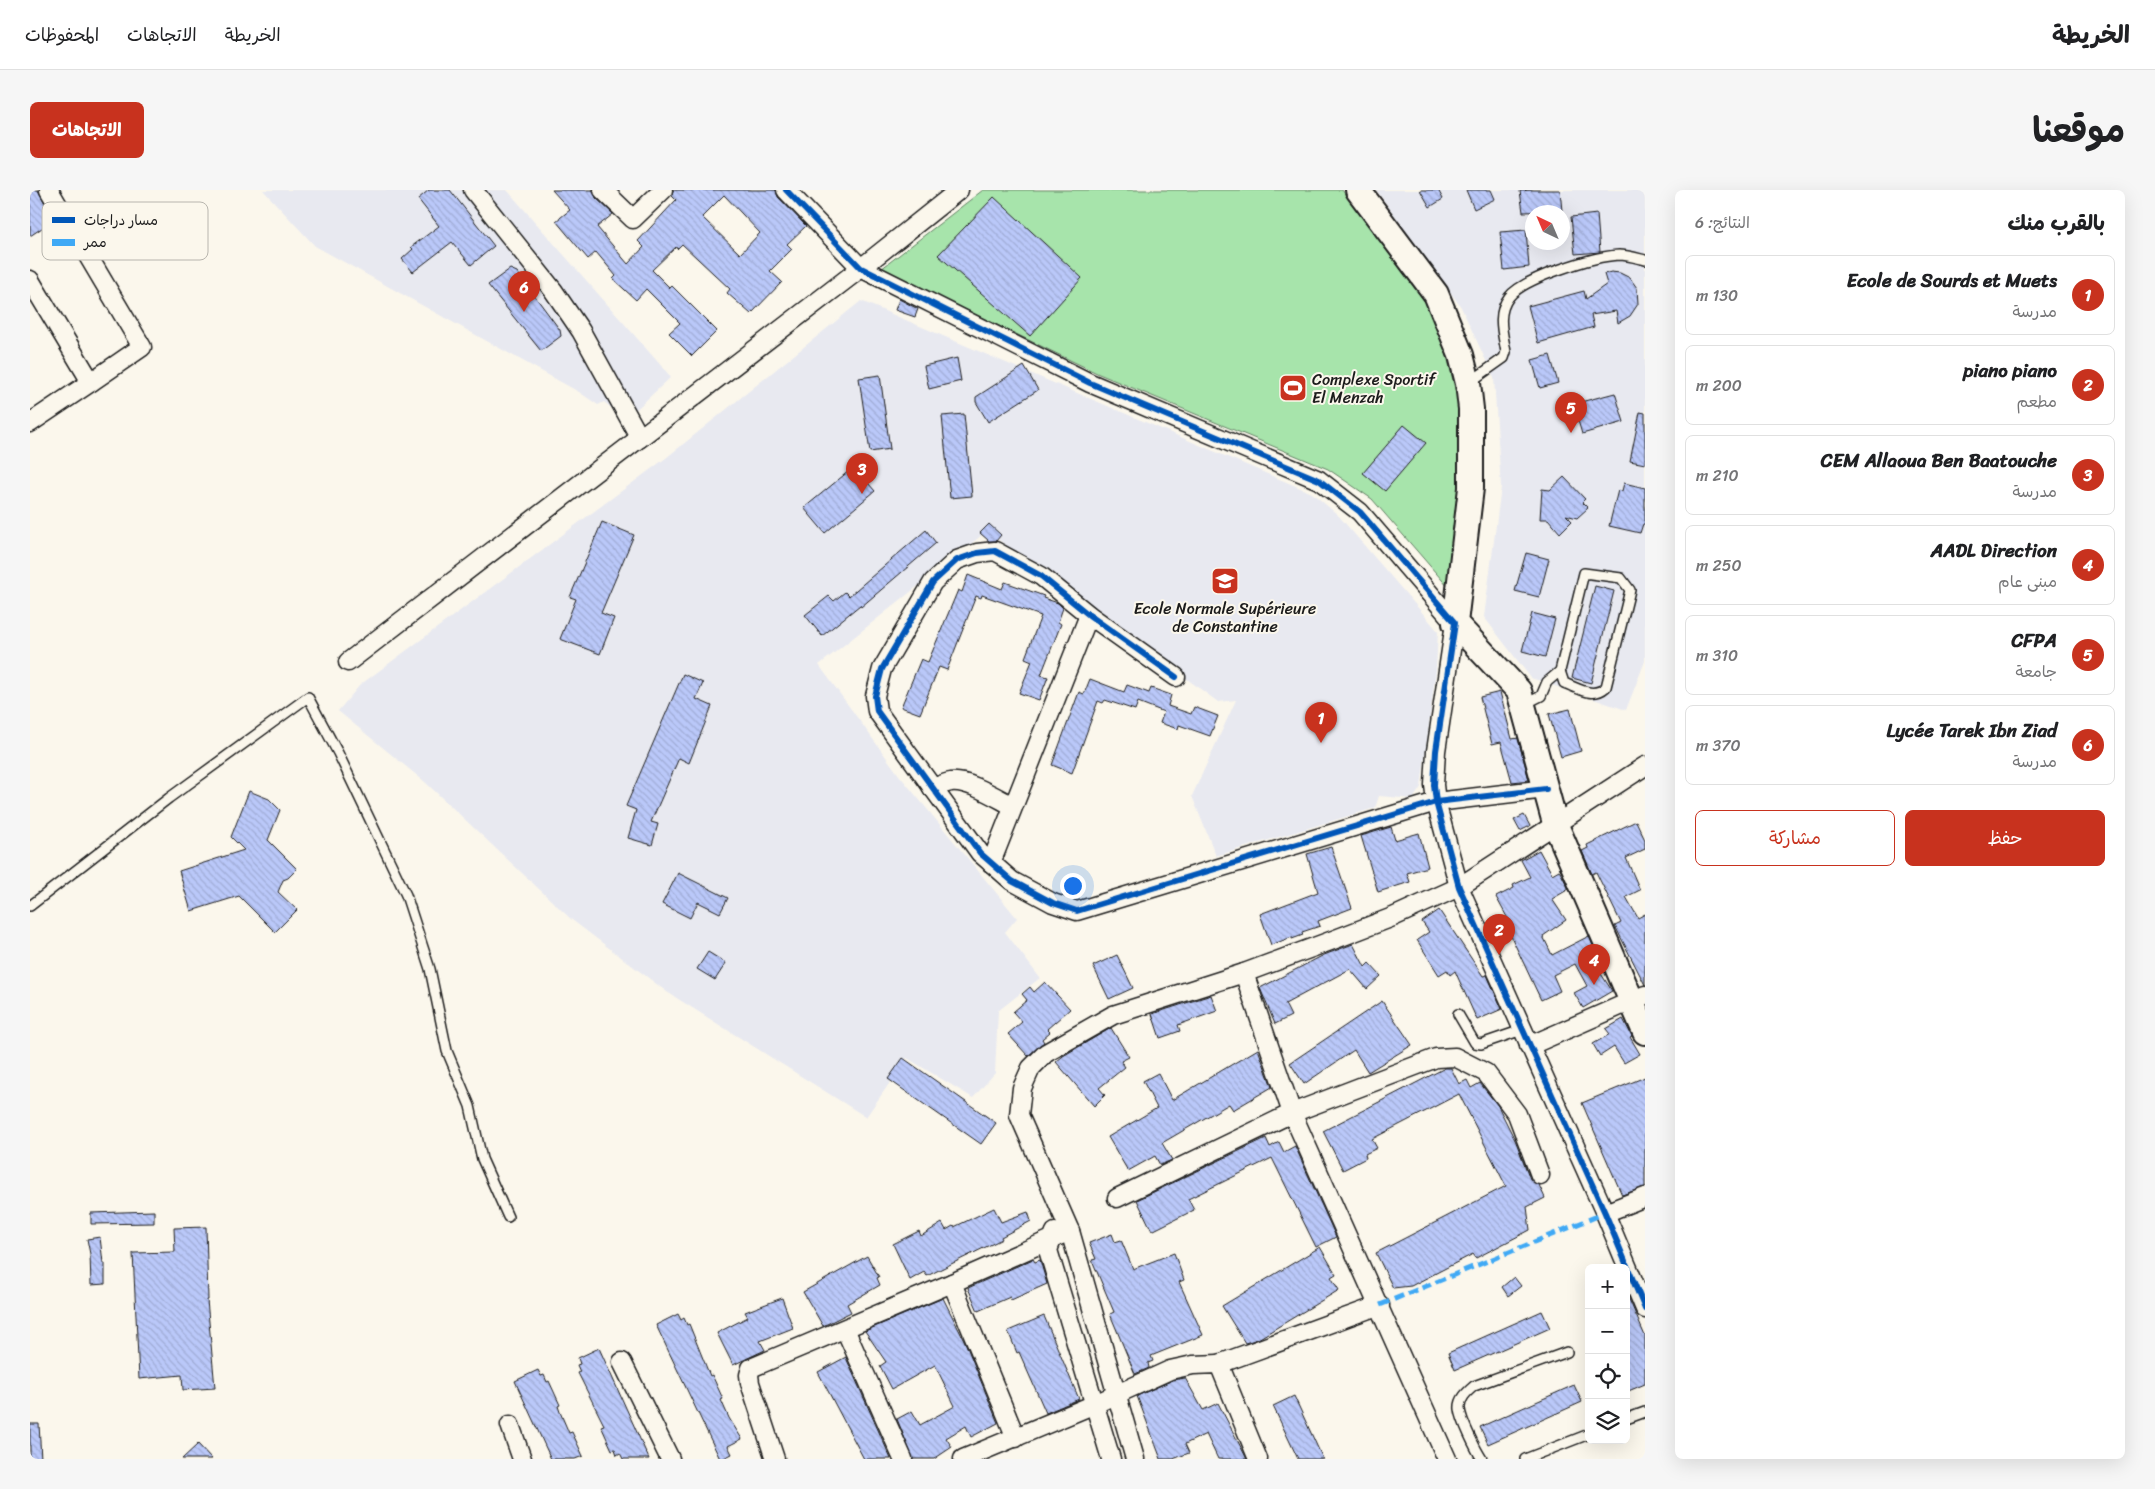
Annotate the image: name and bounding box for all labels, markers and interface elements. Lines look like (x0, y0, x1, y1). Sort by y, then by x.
text: الخريطة (2052, 14, 2130, 56)
text: المحفوظات (25, 19, 99, 51)
text: الاتجاهات (127, 19, 197, 51)
text: الخريطة (225, 19, 281, 51)
text: موقعنا (2032, 99, 2125, 161)
button: الاتجاهات (30, 102, 144, 158)
legend (42, 202, 208, 260)
text: بالقرب منك (2007, 204, 2105, 242)
north arrow (1525, 205, 1570, 250)
text: مسار دراجات (84, 208, 158, 233)
text: النتائج: 6 (1695, 208, 1750, 237)
text: ممر (83, 230, 107, 255)
text: Ecole de Sourds et Muets (1847, 264, 2057, 297)
pin: 6 (508, 271, 540, 312)
text: 130 m (1696, 281, 1738, 310)
text: 1 (2085, 281, 2091, 310)
text: مدرسة (2012, 297, 2057, 326)
text: piano piano (1963, 354, 2057, 387)
place label: Complexe Sportif El Menzah (1312, 365, 1437, 412)
text: 200 m (1696, 371, 1742, 400)
text: 2 (2083, 371, 2093, 400)
sports icon: Complexe Sportif El Menzah (1278, 373, 1308, 403)
text: مطعم (2017, 387, 2057, 416)
pin: 5 (1555, 392, 1587, 433)
text: CEM Allaoua Ben Baatouche (1821, 444, 2057, 477)
pin: 3 (846, 453, 878, 494)
text: 210 m (1696, 461, 1739, 490)
text: 3 (2084, 461, 2092, 490)
text: مدرسة (2012, 477, 2057, 506)
text: AADL Direction (1931, 534, 2057, 567)
text: 250 m (1696, 551, 1742, 580)
text: 4 (2083, 551, 2093, 580)
school or university icon: Ecole Normale Supérieure de Constantine (1210, 566, 1240, 596)
text: مبنى عام (1998, 567, 2057, 596)
place label: Ecole Normale Supérieure de Constantine (1134, 594, 1316, 641)
text: CFPA (2011, 624, 2057, 657)
text: 310 m (1696, 641, 1738, 670)
text: 5 (2083, 641, 2093, 670)
text: جامعة (2015, 657, 2057, 686)
pin: 1 (1305, 702, 1337, 743)
text: Lycée Tarek Ibn Ziad (1886, 714, 2057, 747)
text: 370 m (1696, 731, 1741, 760)
text: 6 (2083, 731, 2093, 760)
text: مدرسة (2012, 747, 2057, 776)
button: مشاركة (1695, 810, 1895, 866)
button: حفظ (1905, 810, 2105, 866)
your location (1060, 873, 1086, 899)
pin: 2 (1483, 914, 1515, 955)
pin: 4 (1578, 944, 1610, 985)
map controls (1585, 1264, 1630, 1444)
button: + (1585, 1264, 1630, 1309)
button: − (1585, 1309, 1630, 1354)
button: locate (1585, 1354, 1630, 1399)
button: layers (1585, 1399, 1630, 1444)

